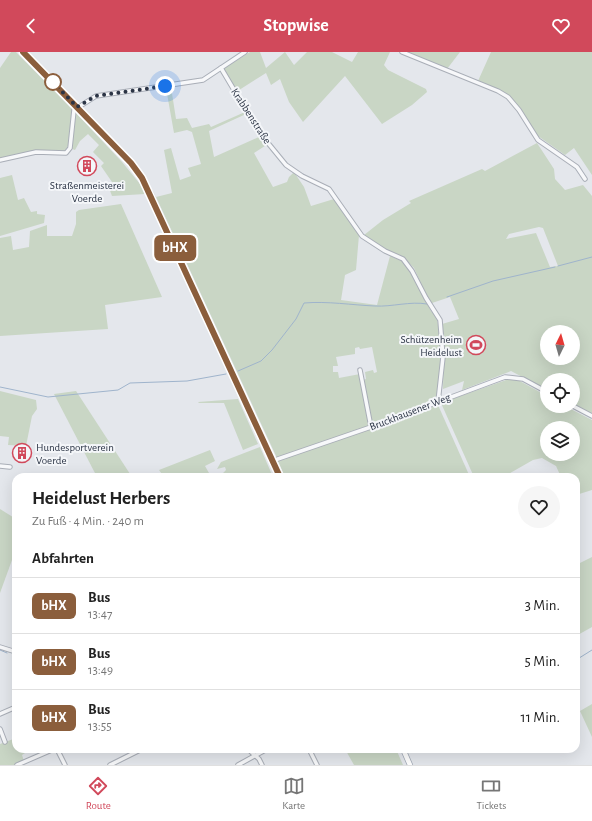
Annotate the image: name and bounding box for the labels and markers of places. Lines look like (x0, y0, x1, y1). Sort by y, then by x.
unlabelled marker (44, 73, 62, 91)
building icon: Straßenmeisterei Voerde (76, 155, 98, 177)
place label: Straßenmeisterei Voerde (50, 180, 124, 204)
place label: Schützenheim Heidelust (401, 334, 462, 358)
sports icon: Schützenheim Heidelust (465, 334, 487, 356)
building icon: Hundesportverein Voerde (11, 442, 33, 464)
place label: Hundesportverein Voerde (36, 442, 114, 466)

